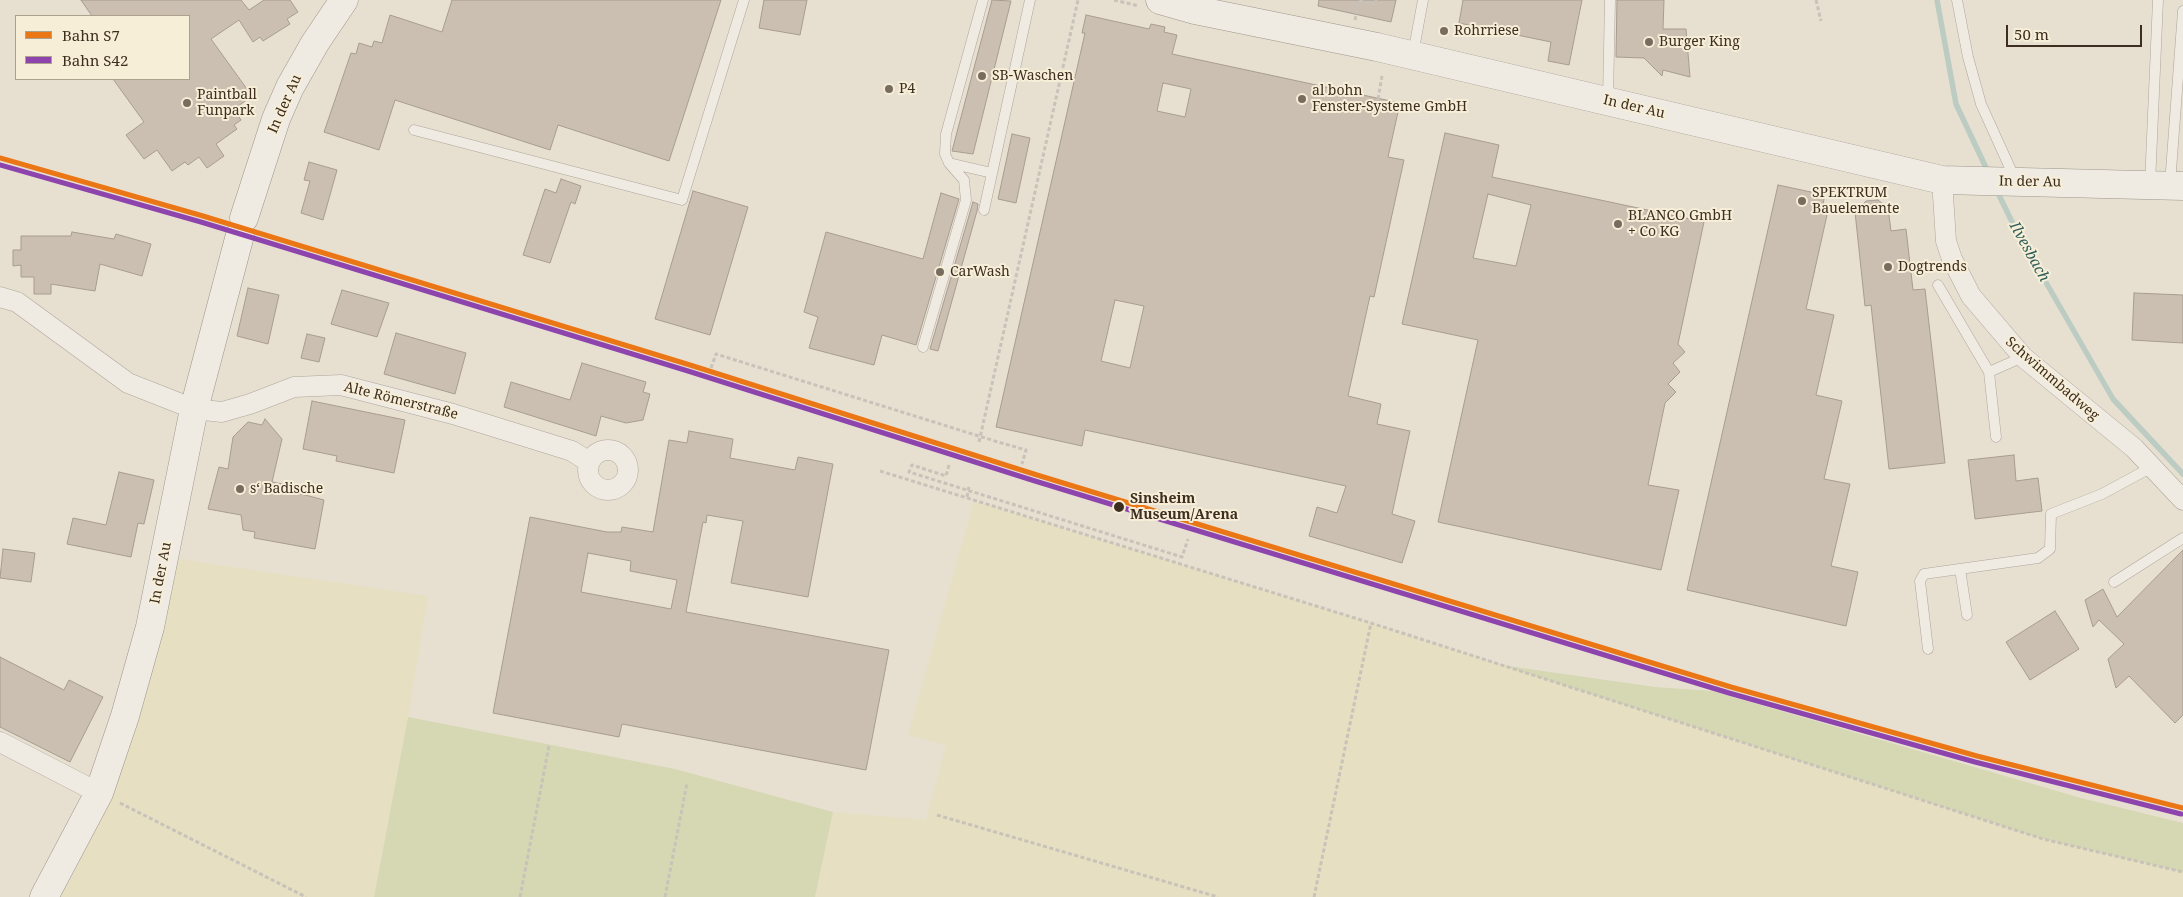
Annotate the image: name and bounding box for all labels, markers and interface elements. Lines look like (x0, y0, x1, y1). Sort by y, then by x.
legend (15, 15, 190, 80)
scale bar (2008, 15, 2144, 47)
place label: Rohrriese (1454, 23, 1519, 39)
text: 50 m (2014, 24, 2049, 44)
text: Bahn S7 (62, 25, 120, 45)
marker: Rohrriese (1438, 25, 1450, 37)
place label: Burger King (1659, 34, 1740, 50)
marker: Burger King (1643, 36, 1655, 48)
text: Bahn S42 (62, 50, 128, 70)
place label: SB-Waschen (992, 68, 1073, 84)
marker: SB-Waschen (976, 70, 988, 82)
street label: In der Au (265, 72, 305, 136)
place label: P4 (899, 81, 915, 97)
marker: P4 (883, 83, 895, 95)
place label: al bohn Fenster-Systeme GmbH (1312, 83, 1467, 115)
place label: Paintball Funpark (197, 87, 257, 120)
street label: In der Au (1602, 92, 1666, 122)
marker: al bohn Fenster-Systeme GmbH (1296, 93, 1308, 105)
marker: Paintball Funpark (181, 97, 193, 109)
street label: In der Au (1999, 173, 2061, 191)
place label: SPEKTRUM Bauelemente (1812, 185, 1899, 218)
marker: SPEKTRUM Bauelemente (1796, 195, 1808, 207)
place label: BLANCO GmbH + Co KG (1628, 208, 1732, 240)
marker: BLANCO GmbH + Co KG (1612, 218, 1624, 230)
water label: Ilvesbach (2005, 219, 2053, 285)
place label: Dogtrends (1898, 259, 1967, 275)
marker: Dogtrends (1882, 261, 1894, 273)
place label: CarWash (950, 264, 1010, 280)
marker: CarWash (934, 266, 946, 278)
street label: Schwimmbadweg (2002, 334, 2102, 424)
street label: Alte Römerstraße (342, 379, 460, 423)
place label: s‘ Badische (250, 481, 323, 497)
marker: s‘ Badische (234, 483, 246, 495)
place label: Sinsheim Museum/Arena (1130, 491, 1238, 524)
marker: Sinsheim Museum/Arena (1112, 500, 1126, 514)
street label: In der Au (147, 541, 175, 605)

